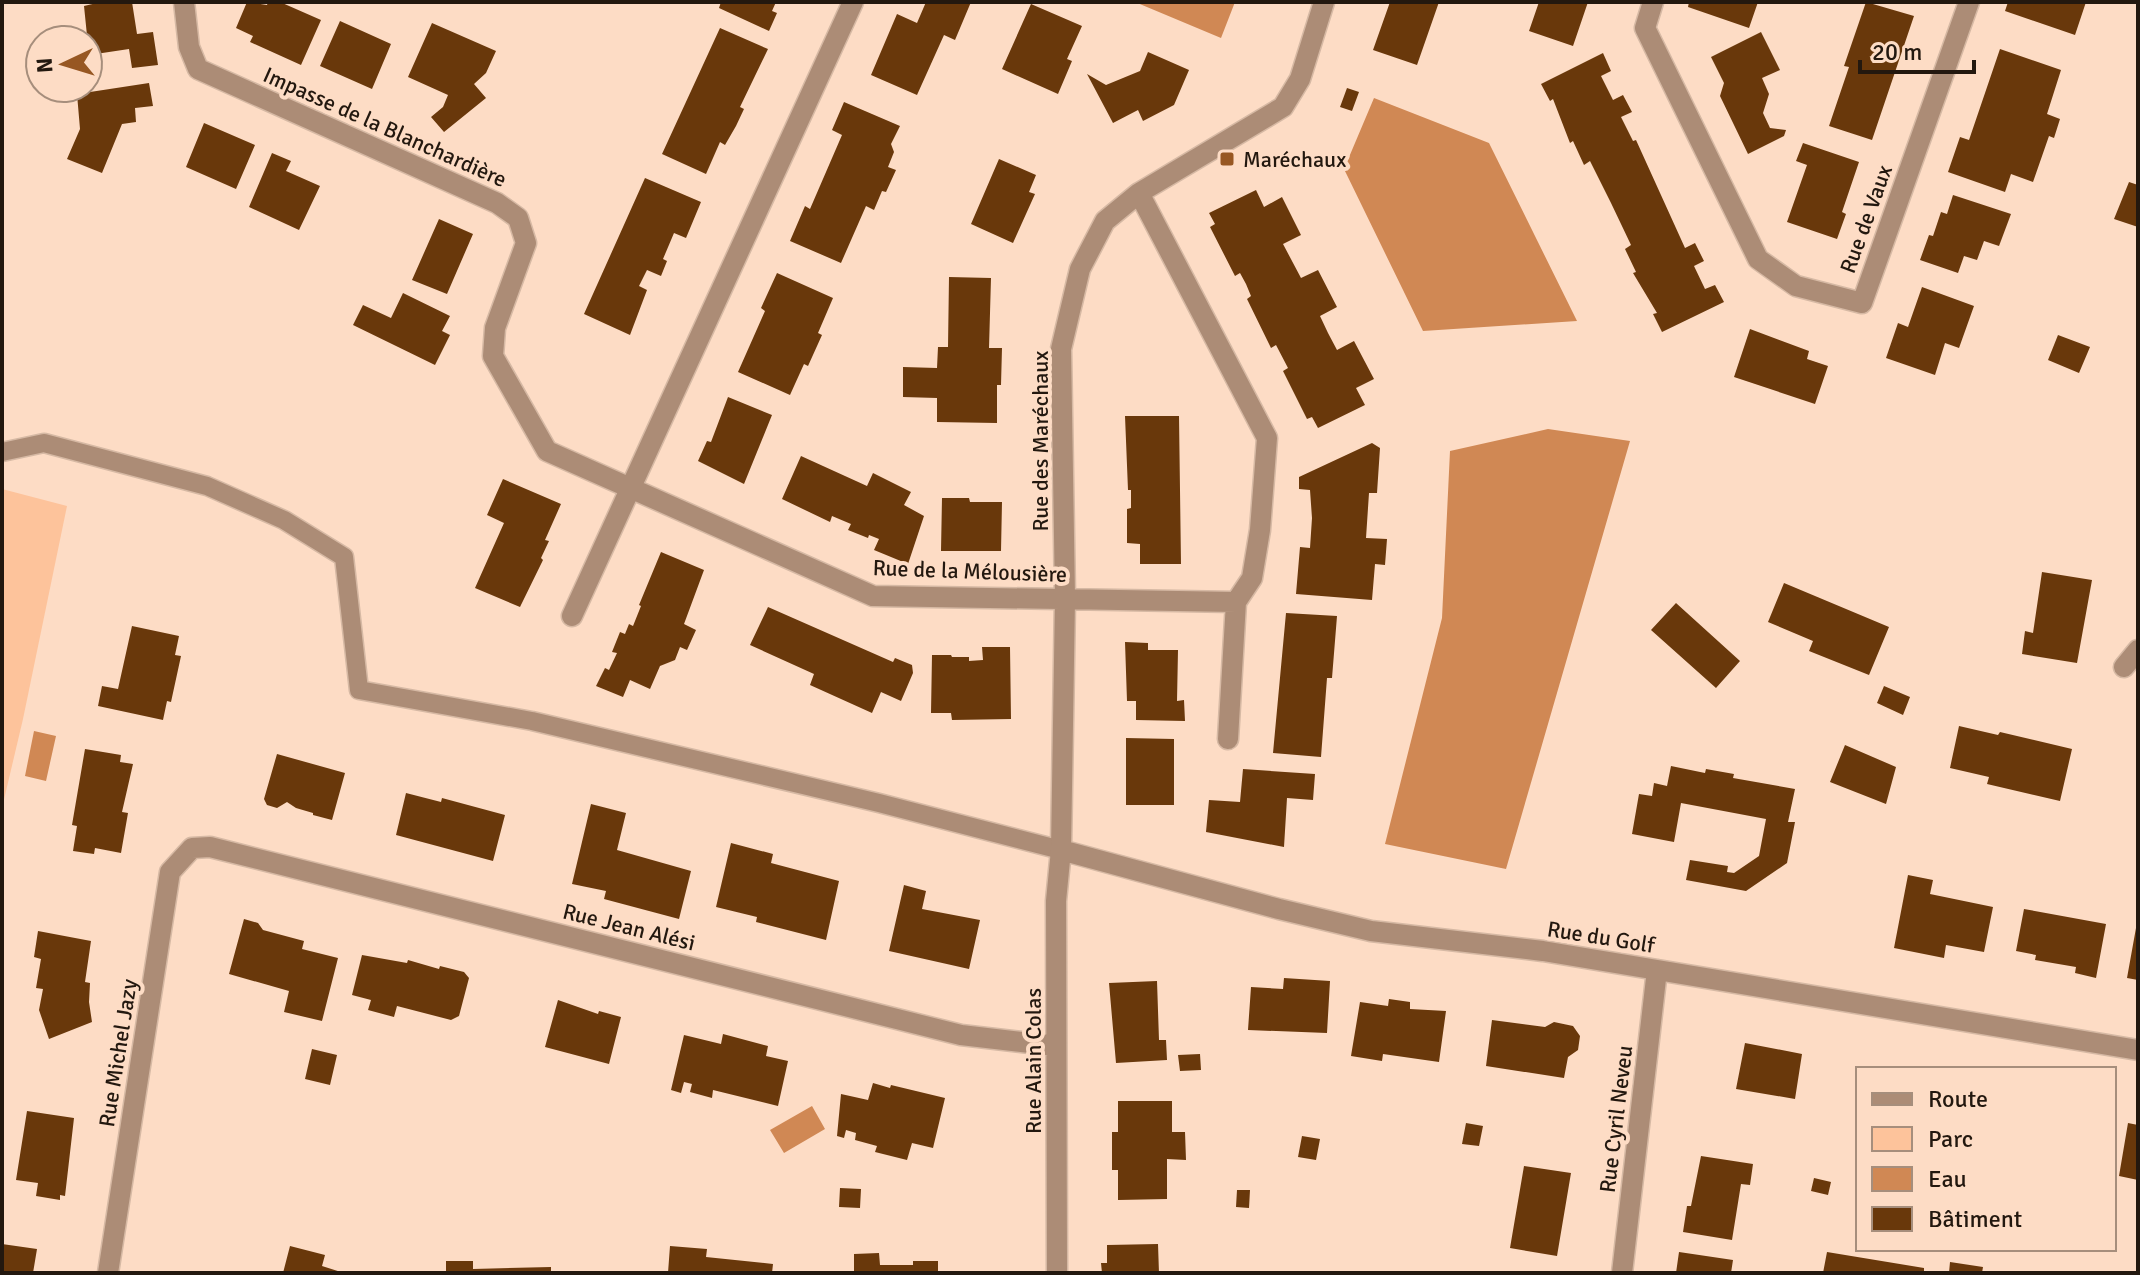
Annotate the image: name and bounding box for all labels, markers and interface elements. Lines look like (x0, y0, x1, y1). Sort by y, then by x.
north arrow (24, 24, 104, 104)
scale bar (1860, 24, 1974, 74)
text: 20 m (1872, 37, 1922, 67)
text: N (31, 57, 59, 74)
street label: Impasse de la Blanchardière (259, 61, 511, 193)
place label: Maréchaux (1243, 146, 1346, 173)
marker: Maréchaux (1218, 150, 1236, 168)
street label: Rue de Vaux (1834, 161, 1898, 277)
street label: Rue des Maréchaux (1027, 351, 1054, 531)
street label: Rue de la Mélousière (872, 554, 1068, 588)
street label: Rue Jean Alési (560, 898, 698, 956)
street label: Rue du Golf (1545, 915, 1658, 959)
street label: Rue Michel Jazy (93, 976, 143, 1129)
street label: Rue Alain Colas (1020, 988, 1047, 1134)
street label: Rue Cyril Neveu (1594, 1044, 1638, 1194)
legend (1856, 1067, 2116, 1251)
text: Route (1928, 1084, 1988, 1114)
text: Parc (1928, 1124, 1973, 1154)
text: Eau (1928, 1164, 1967, 1194)
text: Bâtiment (1928, 1204, 2022, 1234)

